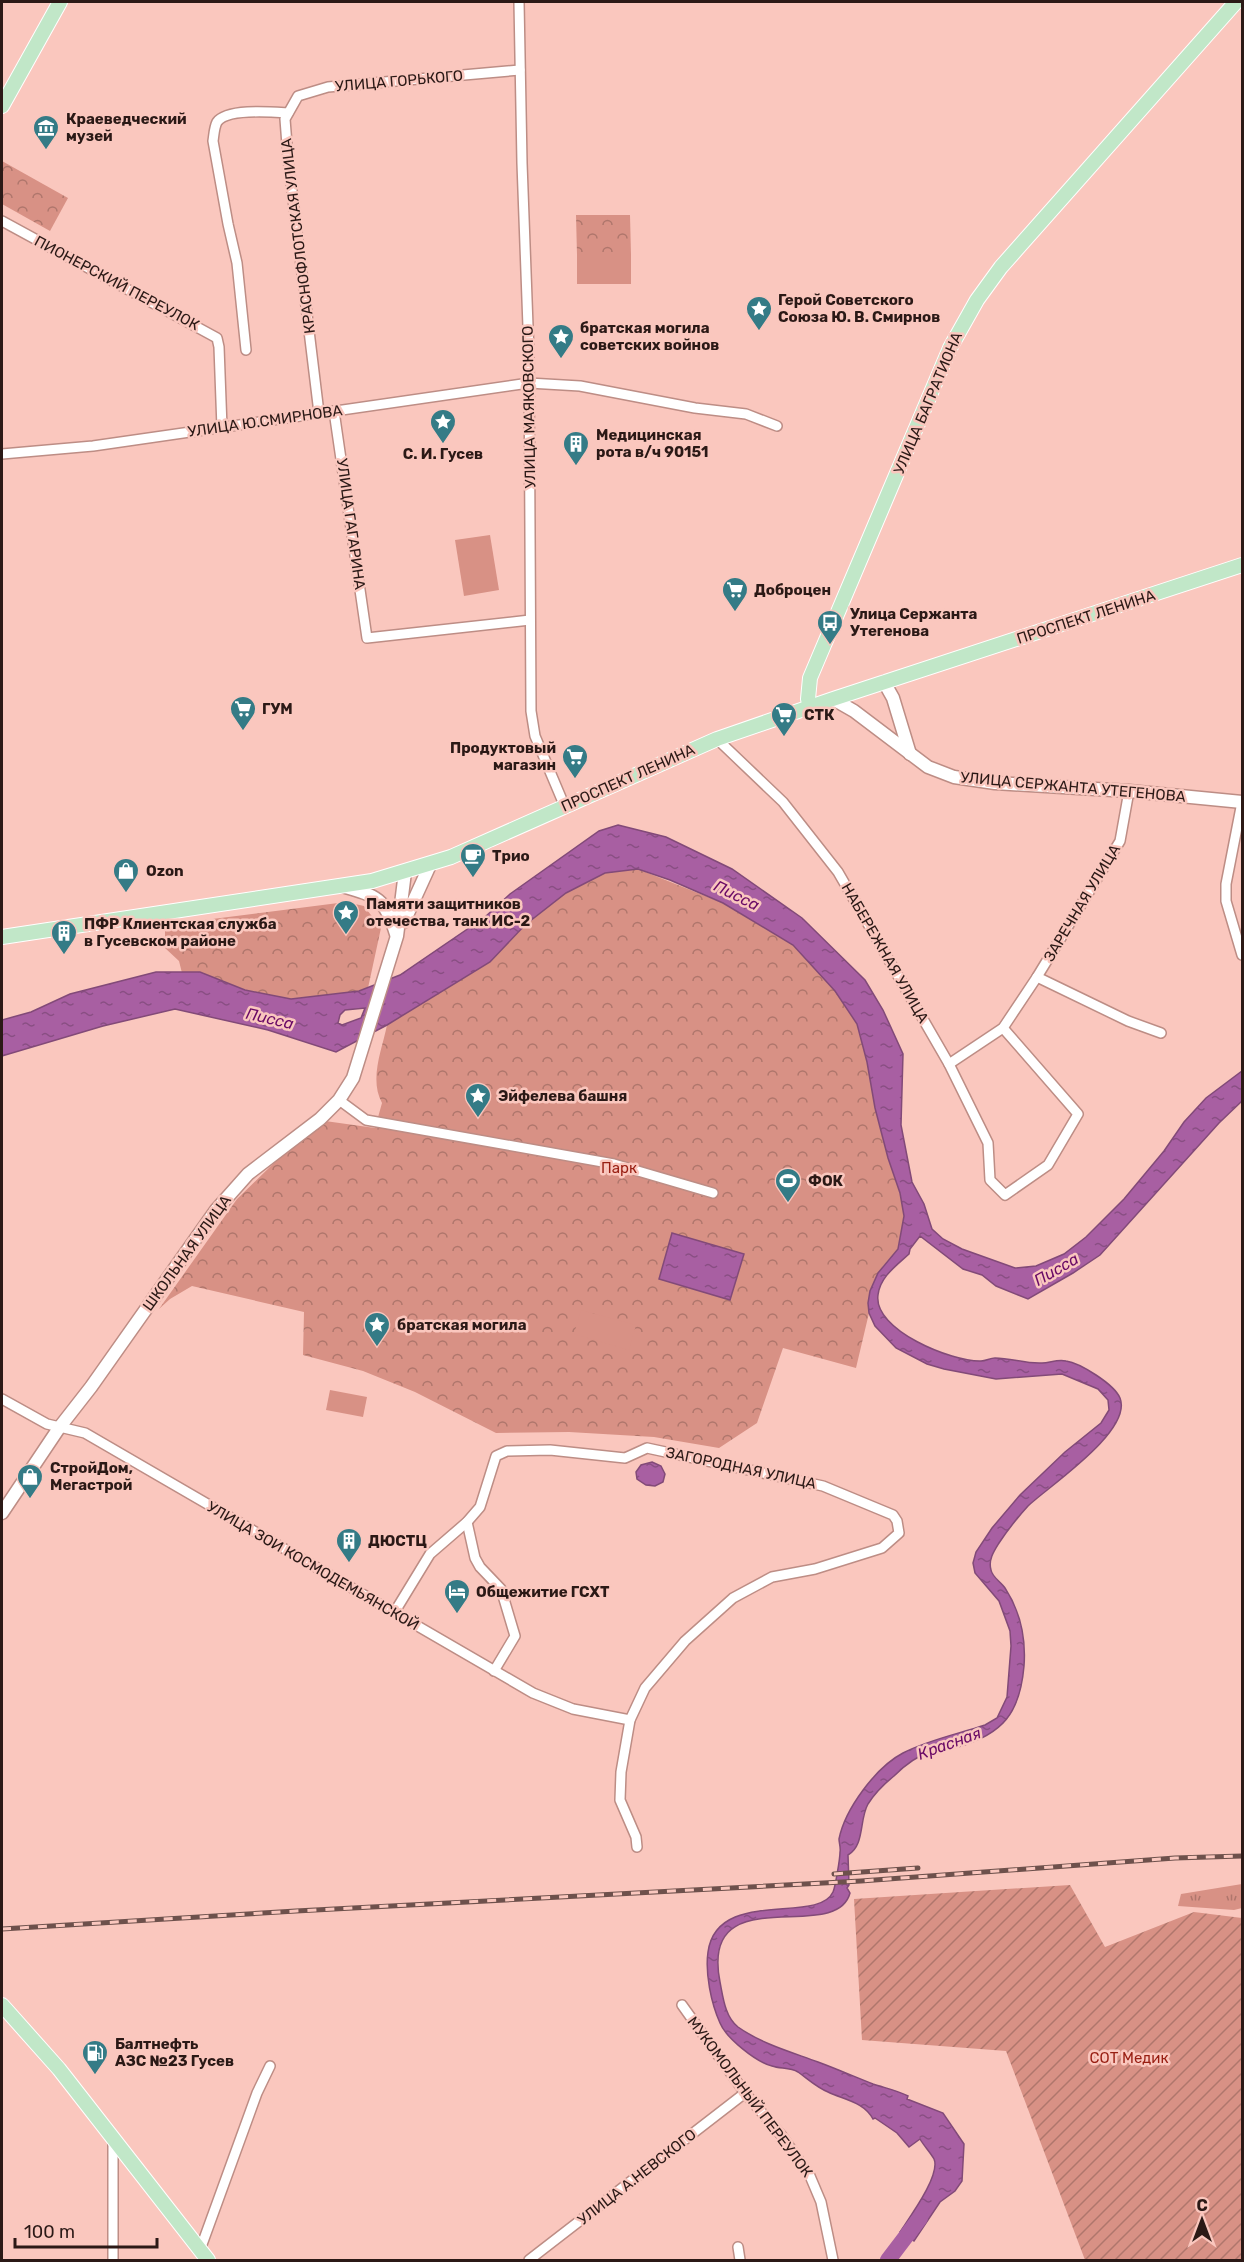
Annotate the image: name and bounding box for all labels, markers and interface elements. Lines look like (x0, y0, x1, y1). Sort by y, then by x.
street label: УЛИЦА ГОРЬКОГО (334, 66, 464, 96)
place label: Краеведческий музей (66, 110, 187, 145)
museum icon: Краеведческий музей (31, 113, 61, 151)
street label: КРАСНОФЛОТСКАЯ УЛИЦА (277, 137, 319, 335)
street label: ПИОНЕРСКИЙ ПЕРЕУЛОК (31, 232, 203, 334)
place label: Герой Советского Союза Ю. В. Смирнов (778, 291, 940, 326)
place icon: Герой Советского Союза Ю. В. Смирнов (744, 294, 774, 332)
place label: братская могила советских войнов (580, 319, 719, 354)
place icon: братская могила советских войнов (546, 322, 576, 360)
street label: УЛИЦА МАЯКОВСКОГО (519, 325, 539, 489)
street label: УЛИЦА БАГРАТИОНА (890, 329, 966, 477)
street label: УЛИЦА Ю.СМИРНОВА (187, 401, 343, 441)
place icon: С. И. Гусев (428, 407, 458, 445)
place label: Медицинская рота в/ч 90151 (596, 426, 709, 461)
building icon: Медицинская рота в/ч 90151 (561, 429, 591, 467)
place label: С. И. Гусев (403, 445, 483, 463)
street label: УЛИЦА ГАГАРИНА (333, 457, 369, 591)
supermarket icon: Доброцен (720, 575, 750, 613)
place label: Доброцен (754, 581, 831, 599)
street label: ПРОСПЕКТ ЛЕНИНА (1014, 586, 1158, 648)
place label: Улица Сержанта Утегенова (850, 605, 978, 640)
bus stop icon: Улица Сержанта Утегенова (815, 608, 845, 646)
supermarket icon: ГУМ (228, 694, 258, 732)
place label: ГУМ (262, 700, 293, 718)
supermarket icon: СТК (769, 700, 799, 738)
place label: СТК (804, 706, 835, 724)
place label: Продуктовый магазин (450, 739, 556, 774)
street label: ПРОСПЕКТ ЛЕНИНА (558, 740, 698, 816)
supermarket icon: Продуктовый магазин (560, 742, 590, 780)
street label: УЛИЦА СЕРЖАНТА УТЕГЕНОВА (960, 768, 1186, 806)
cafe icon: Трио (458, 841, 488, 879)
street label: ЗАРЕЧНАЯ УЛИЦА (1040, 841, 1124, 965)
place label: Трио (492, 847, 530, 865)
shop icon: Ozon (111, 856, 141, 894)
place label: Ozon (146, 862, 184, 880)
water label: Писса (711, 876, 763, 915)
street label: НАБЕРЕЖНАЯ УЛИЦА (838, 880, 932, 1026)
place label: Памяти защитников отечества, танк ИС-2 (366, 895, 531, 930)
place icon: Памяти защитников отечества, танк ИС-2 (331, 898, 361, 936)
place label: ПФР Клиентская служба в Гусевском районе (84, 915, 277, 950)
building icon: ПФР Клиентская служба в Гусевском районе (49, 918, 79, 956)
water label: Писса (244, 1004, 295, 1033)
place icon: Эйфелева башня (463, 1081, 493, 1119)
place label: Эйфелева башня (498, 1087, 627, 1105)
park label: Парк (601, 1159, 637, 1177)
sports icon: ФОК (773, 1166, 803, 1204)
place label: ФОК (808, 1172, 844, 1190)
street label: ШКОЛЬНАЯ УЛИЦА (139, 1192, 235, 1314)
water label: Писса (1031, 1249, 1082, 1290)
place icon: братская могила (362, 1310, 392, 1348)
place label: братская могила (397, 1316, 527, 1334)
street label: ЗАГОРОДНАЯ УЛИЦА (664, 1443, 818, 1493)
place label: СтройДом, Мегастрой (50, 1459, 133, 1494)
shop icon: СтройДом, Мегастрой (15, 1462, 45, 1500)
street label: УЛИЦА ЗОИ КОСМОДЕМЬЯНСКОЙ (204, 1498, 422, 1634)
building icon: ДЮСТЦ (334, 1526, 364, 1564)
place label: ДЮСТЦ (368, 1532, 427, 1550)
hotel icon: Общежитие ГСХТ (442, 1577, 472, 1615)
place label: Общежитие ГСХТ (476, 1583, 610, 1601)
water label: Красная (915, 1723, 984, 1764)
street label: МУКОМОЛЬНЫЙ ПЕРЕУЛОК (684, 2013, 817, 2181)
place label: Балтнефть АЗС №23 Гусев (115, 2035, 234, 2070)
fuel station icon: Балтнефть АЗС №23 Гусев (80, 2038, 110, 2076)
park label: СОТ Медик (1090, 2049, 1169, 2067)
street label: УЛИЦА А.НЕВСКОГО (574, 2125, 700, 2229)
north arrow (1172, 2190, 1232, 2250)
text: С (1196, 2196, 1208, 2215)
scale bar (15, 2211, 158, 2249)
text: 100 m (24, 2221, 75, 2243)

